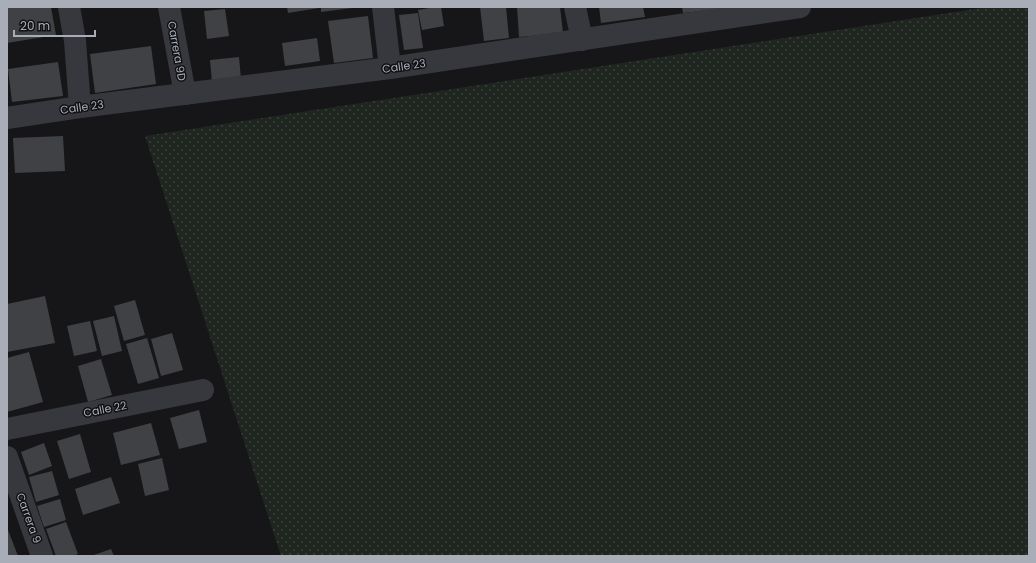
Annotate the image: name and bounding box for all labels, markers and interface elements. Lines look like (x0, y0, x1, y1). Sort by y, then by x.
scale bar (14, 12, 95, 38)
text: 20 m (20, 17, 50, 34)
street label: Carrera 9D (164, 20, 190, 82)
street label: Calle 23 (381, 55, 427, 77)
street label: Calle 23 (59, 96, 105, 118)
street label: Calle 22 (82, 397, 128, 421)
street label: Carrera 9 (13, 491, 45, 545)

